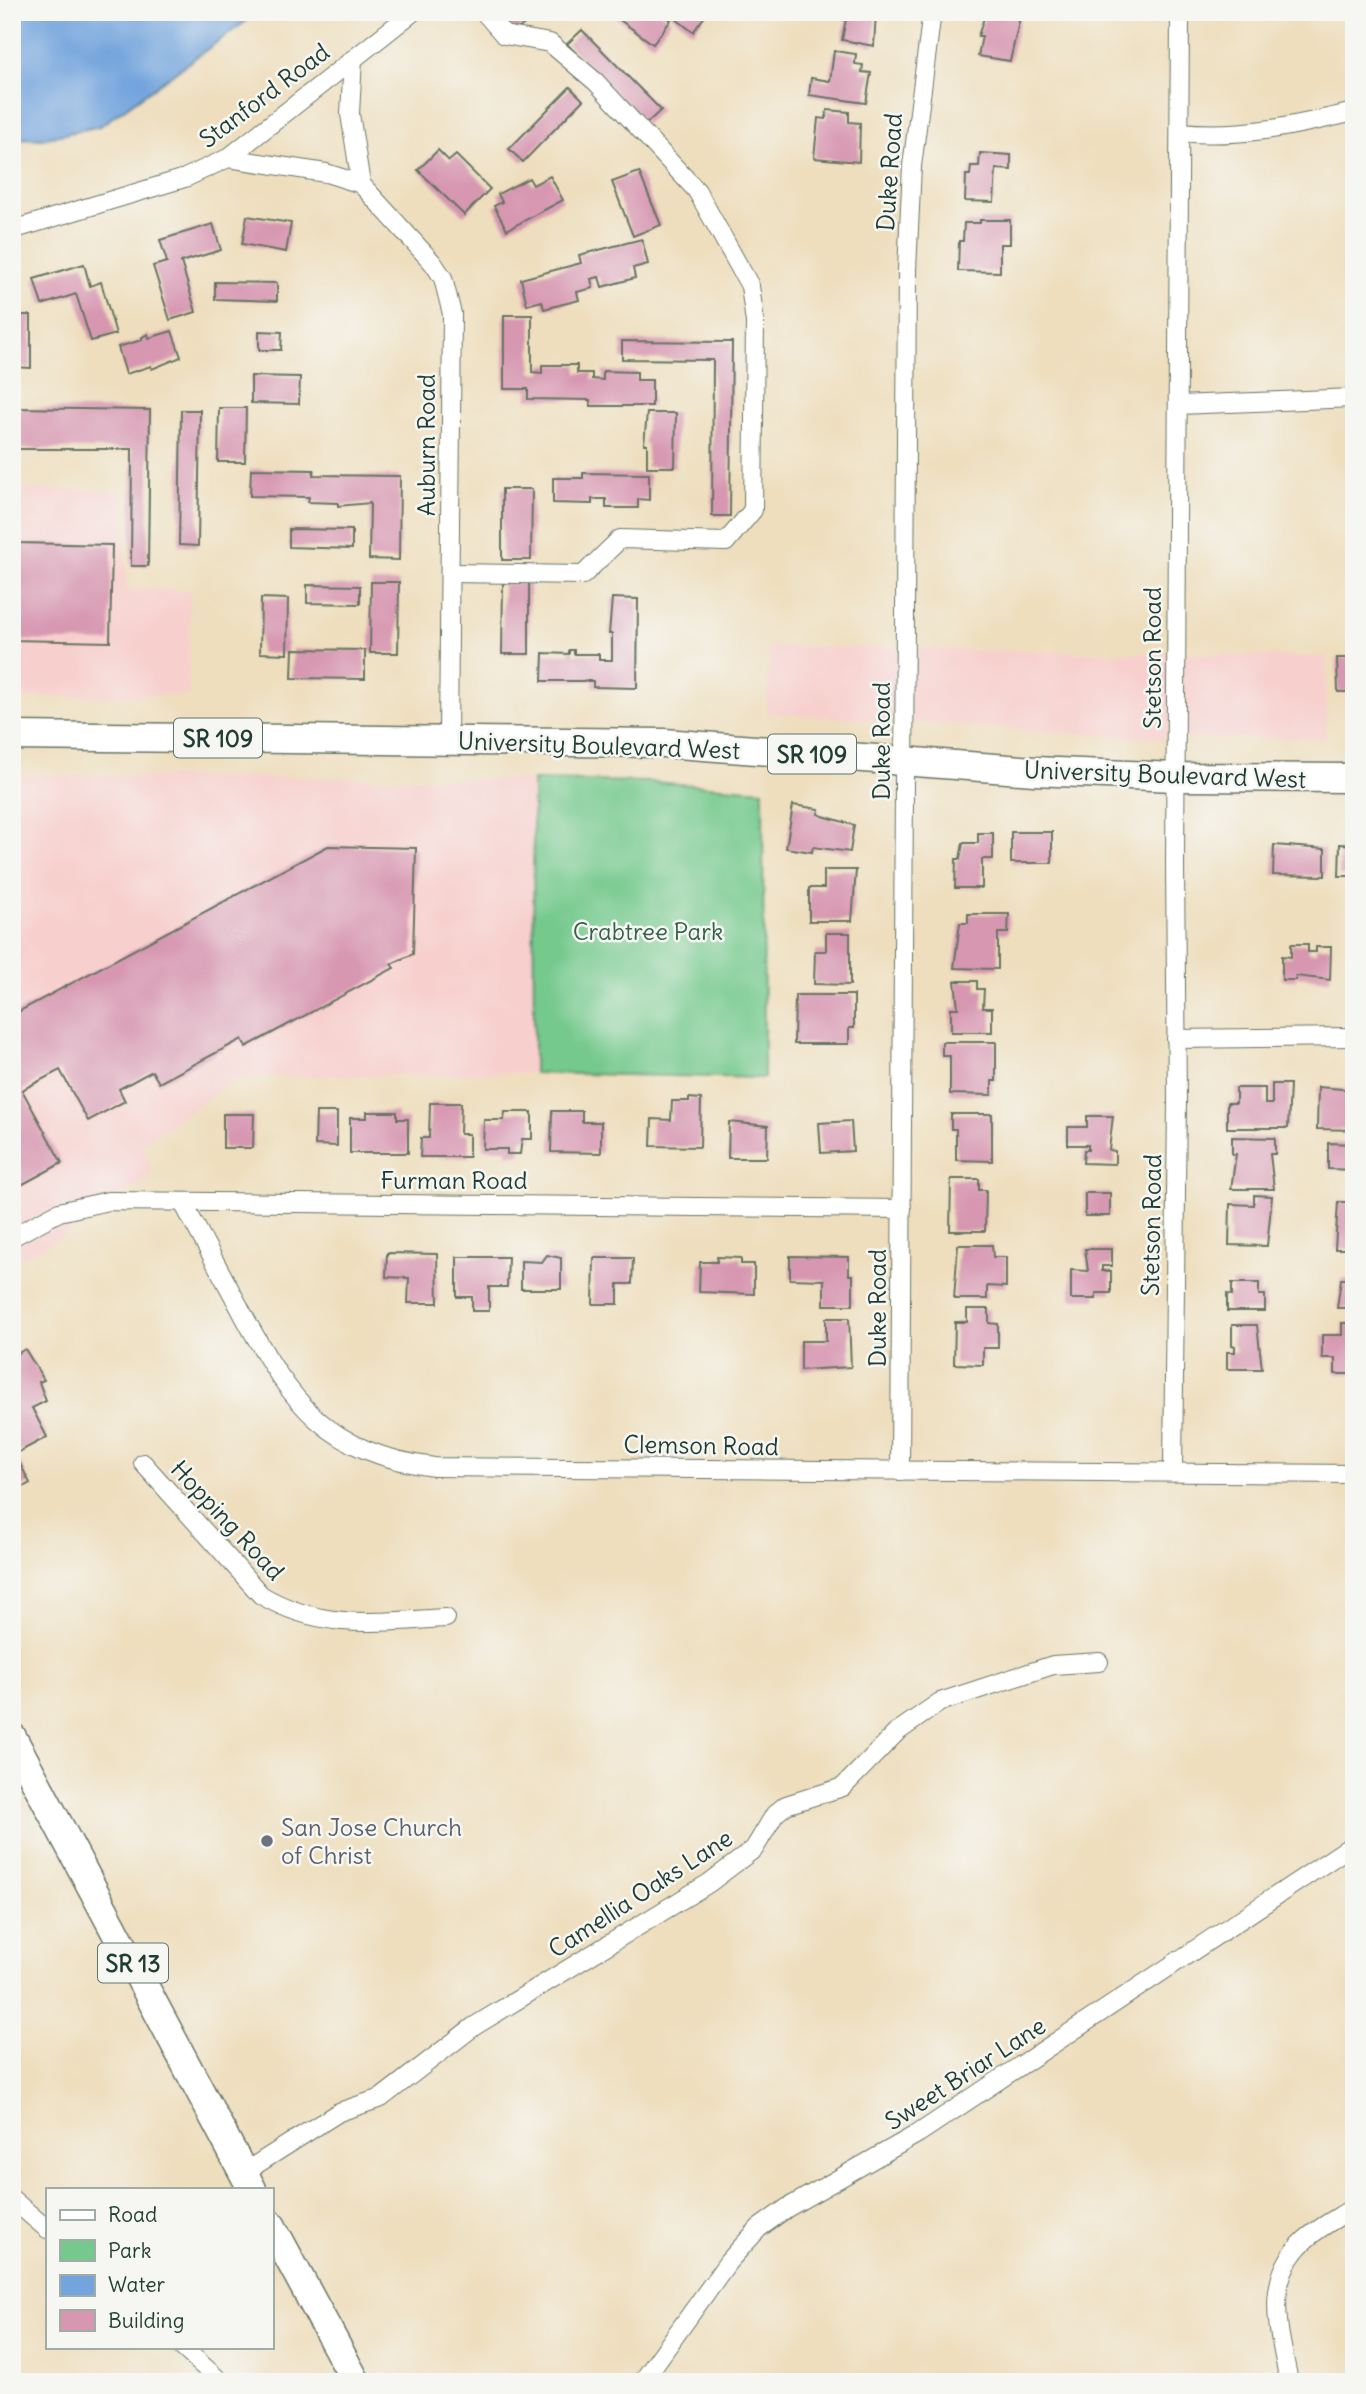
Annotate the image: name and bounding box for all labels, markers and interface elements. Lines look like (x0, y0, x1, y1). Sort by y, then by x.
street label: Stanford Road (193, 36, 335, 154)
street label: Duke Road (870, 112, 908, 232)
street label: Auburn Road (411, 374, 441, 516)
street label: Stetson Road (1137, 587, 1167, 729)
street label: Duke Road (866, 682, 896, 800)
road number: SR 109 (174, 718, 262, 758)
street label: University Boulevard West (457, 725, 741, 765)
road number: SR 109 (768, 734, 856, 774)
street label: University Boulevard West (1023, 754, 1307, 794)
park label: Crabtree Park (573, 916, 723, 946)
street label: Stetson Road (1135, 1154, 1167, 1296)
street label: Furman Road (380, 1165, 528, 1195)
street label: Duke Road (862, 1249, 892, 1367)
street label: Clemson Road (623, 1429, 779, 1461)
street label: Hopping Road (165, 1454, 291, 1586)
place label: San Jose Church of Christ (281, 1812, 462, 1870)
street label: Camellia Oaks Lane (542, 1822, 738, 1964)
marker: San Jose Church of Christ (259, 1833, 275, 1849)
road number: SR 13 (98, 1944, 168, 1982)
street label: Sweet Briar Lane (879, 2010, 1051, 2136)
legend (46, 2188, 273, 2348)
text: Road (108, 2201, 157, 2228)
text: Park (108, 2237, 151, 2264)
text: Water (108, 2271, 166, 2298)
text: Building (108, 2307, 184, 2334)

